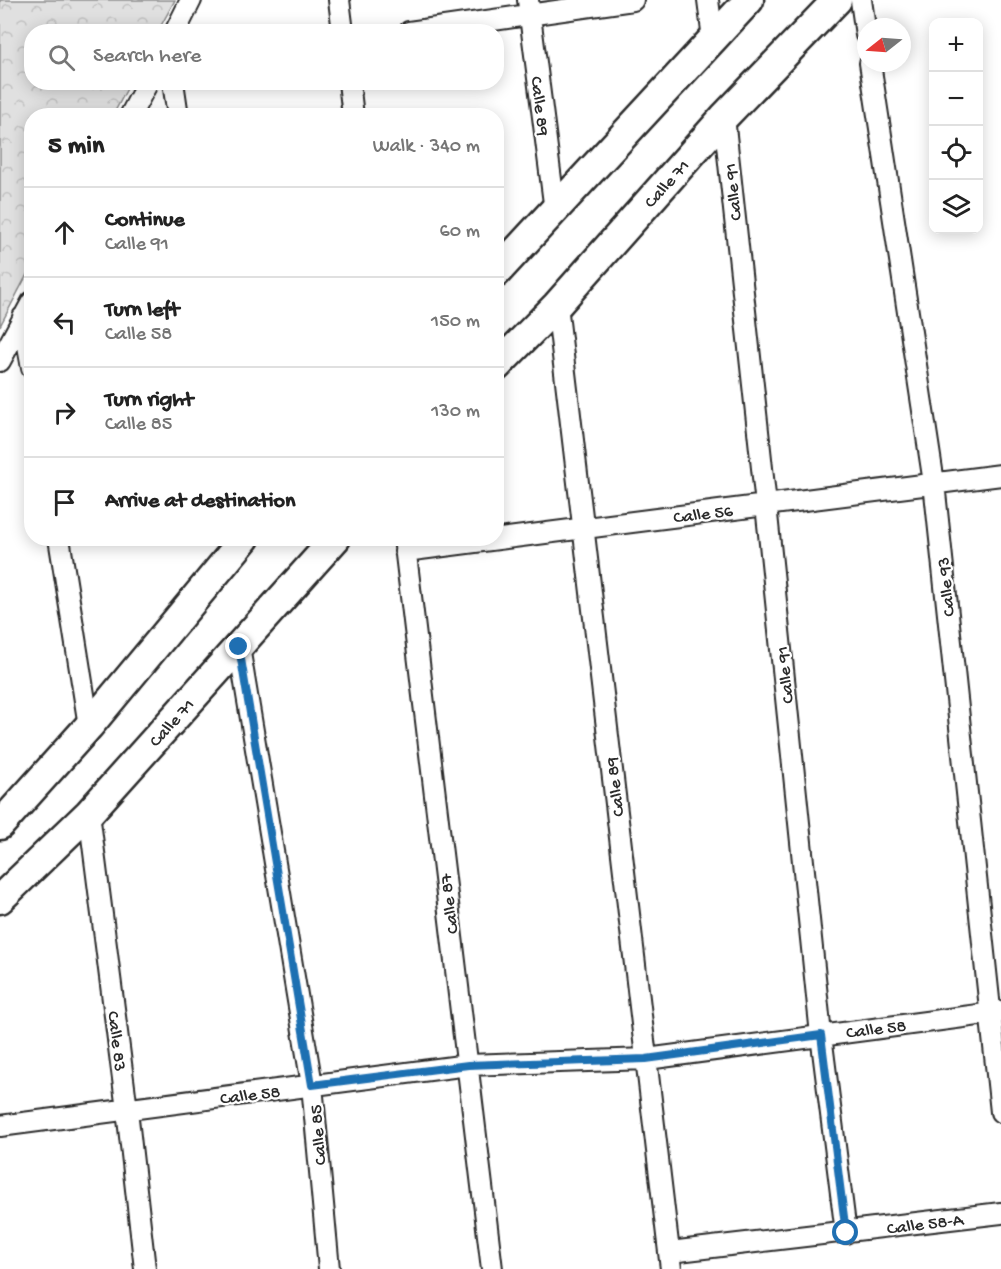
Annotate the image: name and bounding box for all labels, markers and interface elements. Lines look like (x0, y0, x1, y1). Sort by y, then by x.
north arrow (857, 18, 911, 72)
map controls (929, 18, 983, 234)
button: + (929, 18, 983, 72)
search box (24, 24, 504, 90)
icon: search (45, 41, 78, 74)
text: Search here (93, 44, 201, 70)
button: − (929, 72, 983, 126)
street label: Calle 89 (524, 75, 553, 137)
button: locate (929, 126, 983, 180)
text: 5 min (48, 132, 104, 163)
text: Walk · 340 m (373, 136, 480, 159)
street label: Calle 71 (641, 156, 695, 213)
street label: Calle 91 (721, 162, 748, 221)
button: layers (929, 180, 983, 234)
text: Continue (105, 208, 185, 234)
icon: ahead (48, 216, 81, 249)
text: 60 m (440, 221, 480, 244)
text: Calle 91 (105, 234, 169, 257)
text: Turn left (105, 298, 179, 324)
icon: left (48, 306, 81, 339)
text: 150 m (431, 311, 480, 334)
text: Calle 58 (105, 324, 172, 347)
text: Turn right (105, 388, 193, 414)
icon: right (48, 396, 81, 429)
text: 130 m (431, 401, 480, 424)
text: Calle 85 (105, 414, 172, 437)
icon: arrive (48, 486, 81, 519)
text: Arrive at destination (105, 489, 295, 515)
street label: Calle 56 (672, 501, 735, 530)
street label: Calle 93 (934, 556, 961, 617)
route end (225, 633, 251, 659)
street label: Calle 91 (773, 645, 800, 704)
street label: Calle 71 (146, 695, 200, 752)
street label: Calle 89 (602, 756, 631, 818)
street label: Calle 87 (436, 872, 465, 935)
street label: Calle 83 (101, 1010, 130, 1073)
street label: Calle 58 (845, 1016, 908, 1045)
street label: Calle 58 (219, 1082, 282, 1111)
street label: Calle 85 (306, 1104, 333, 1166)
street label: Calle 58-A (886, 1210, 966, 1241)
route start (832, 1219, 858, 1245)

